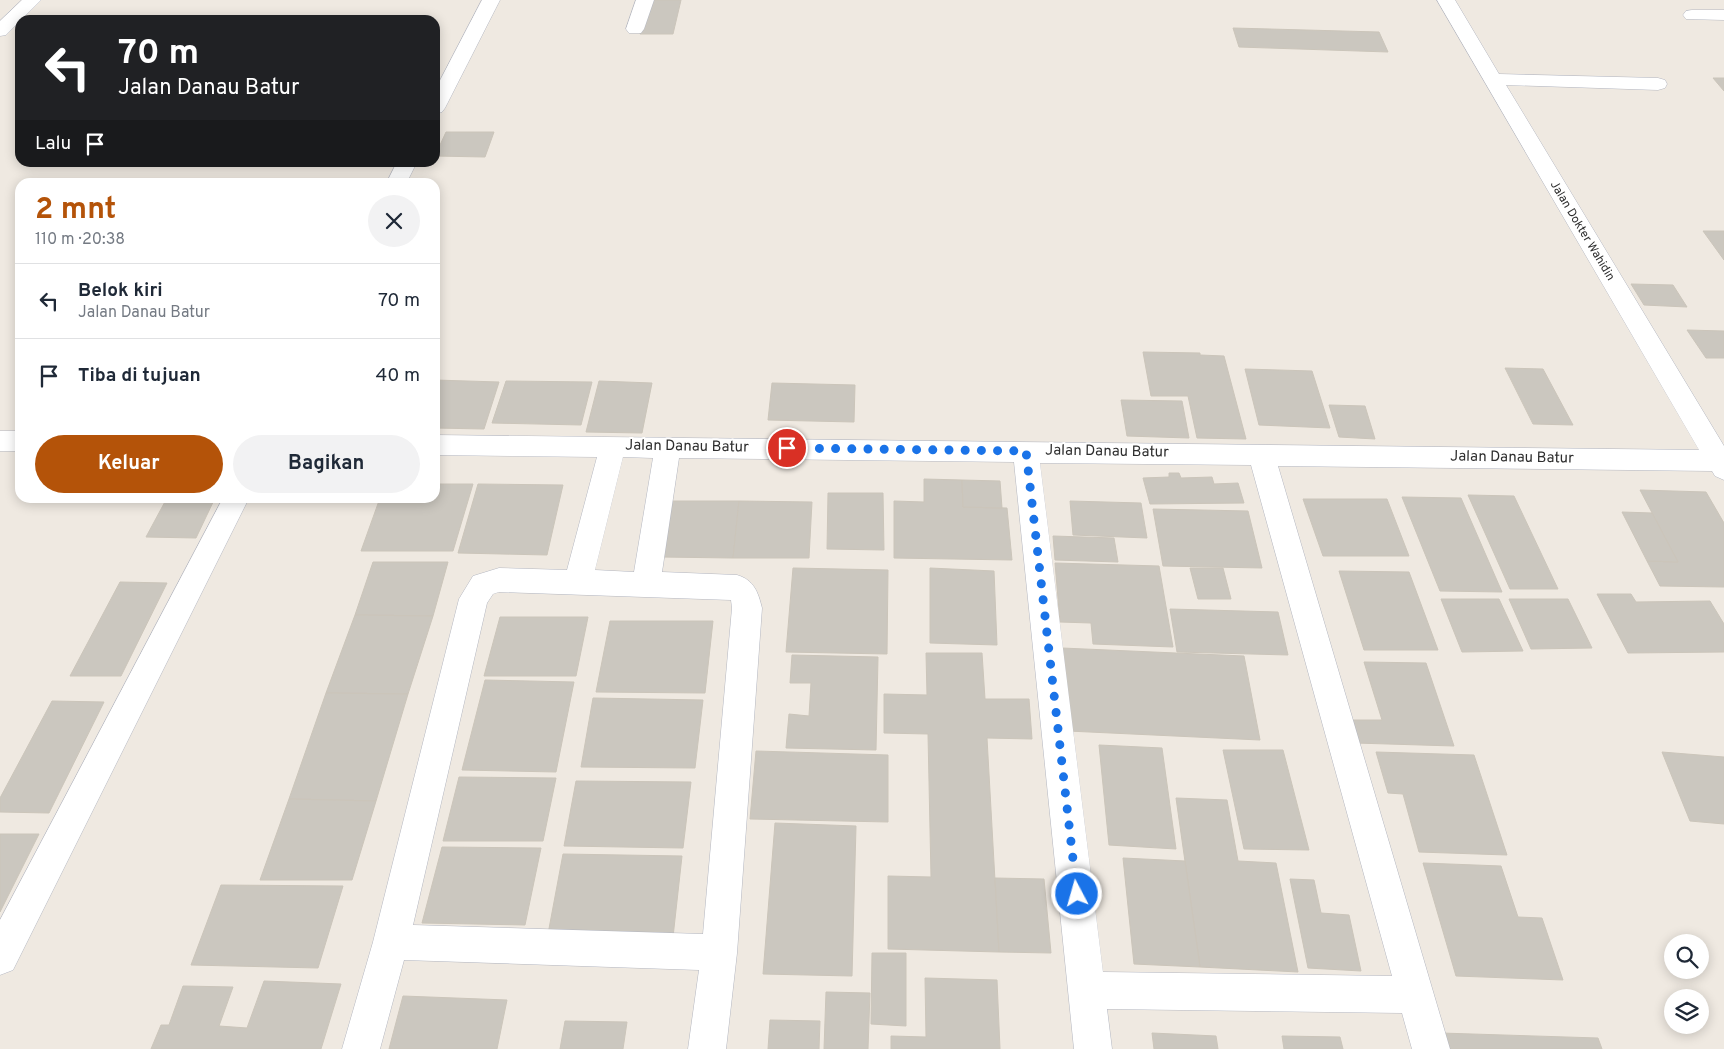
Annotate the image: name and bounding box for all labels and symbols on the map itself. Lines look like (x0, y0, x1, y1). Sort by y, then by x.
street label: Jalan Dokter Wahidin (1546, 178, 1618, 284)
pin (766, 427, 808, 469)
street label: Jalan Danau Batur (625, 436, 749, 458)
street label: Jalan Danau Batur (1045, 441, 1169, 463)
street label: Jalan Danau Batur (1450, 447, 1574, 469)
position arrow (1050, 867, 1102, 919)

